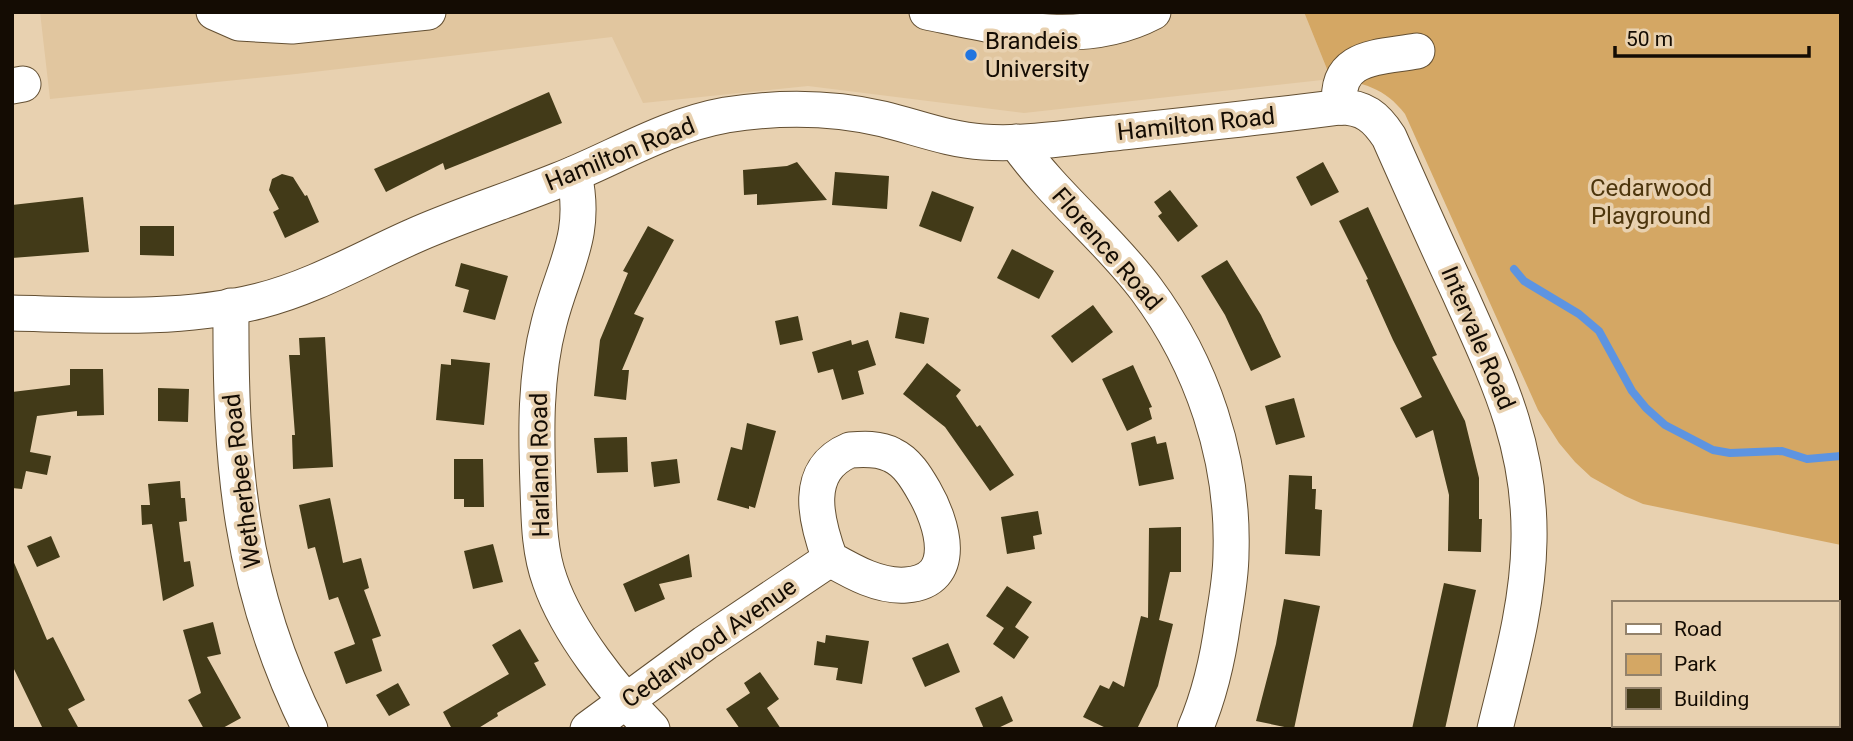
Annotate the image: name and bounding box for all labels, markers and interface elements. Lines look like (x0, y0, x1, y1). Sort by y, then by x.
scale bar (1615, 14, 1809, 58)
place label: Brandeis University (985, 27, 1090, 83)
text: 50 m (1626, 27, 1673, 51)
marker: Brandeis University (963, 47, 979, 63)
street label: Hamilton Road (1116, 102, 1276, 146)
street label: Hamilton Road (541, 111, 699, 197)
park label: Cedarwood Playground (1590, 174, 1712, 230)
street label: Florence Road (1046, 182, 1168, 316)
street label: Intervale Road (1435, 262, 1521, 414)
street label: Wetherbee Road (217, 392, 267, 570)
street label: Harland Road (525, 392, 555, 538)
street label: Cedarwood Avenue (616, 572, 802, 714)
legend (1612, 601, 1839, 727)
text: Road (1674, 617, 1722, 641)
text: Park (1674, 652, 1717, 676)
text: Building (1674, 687, 1749, 711)

